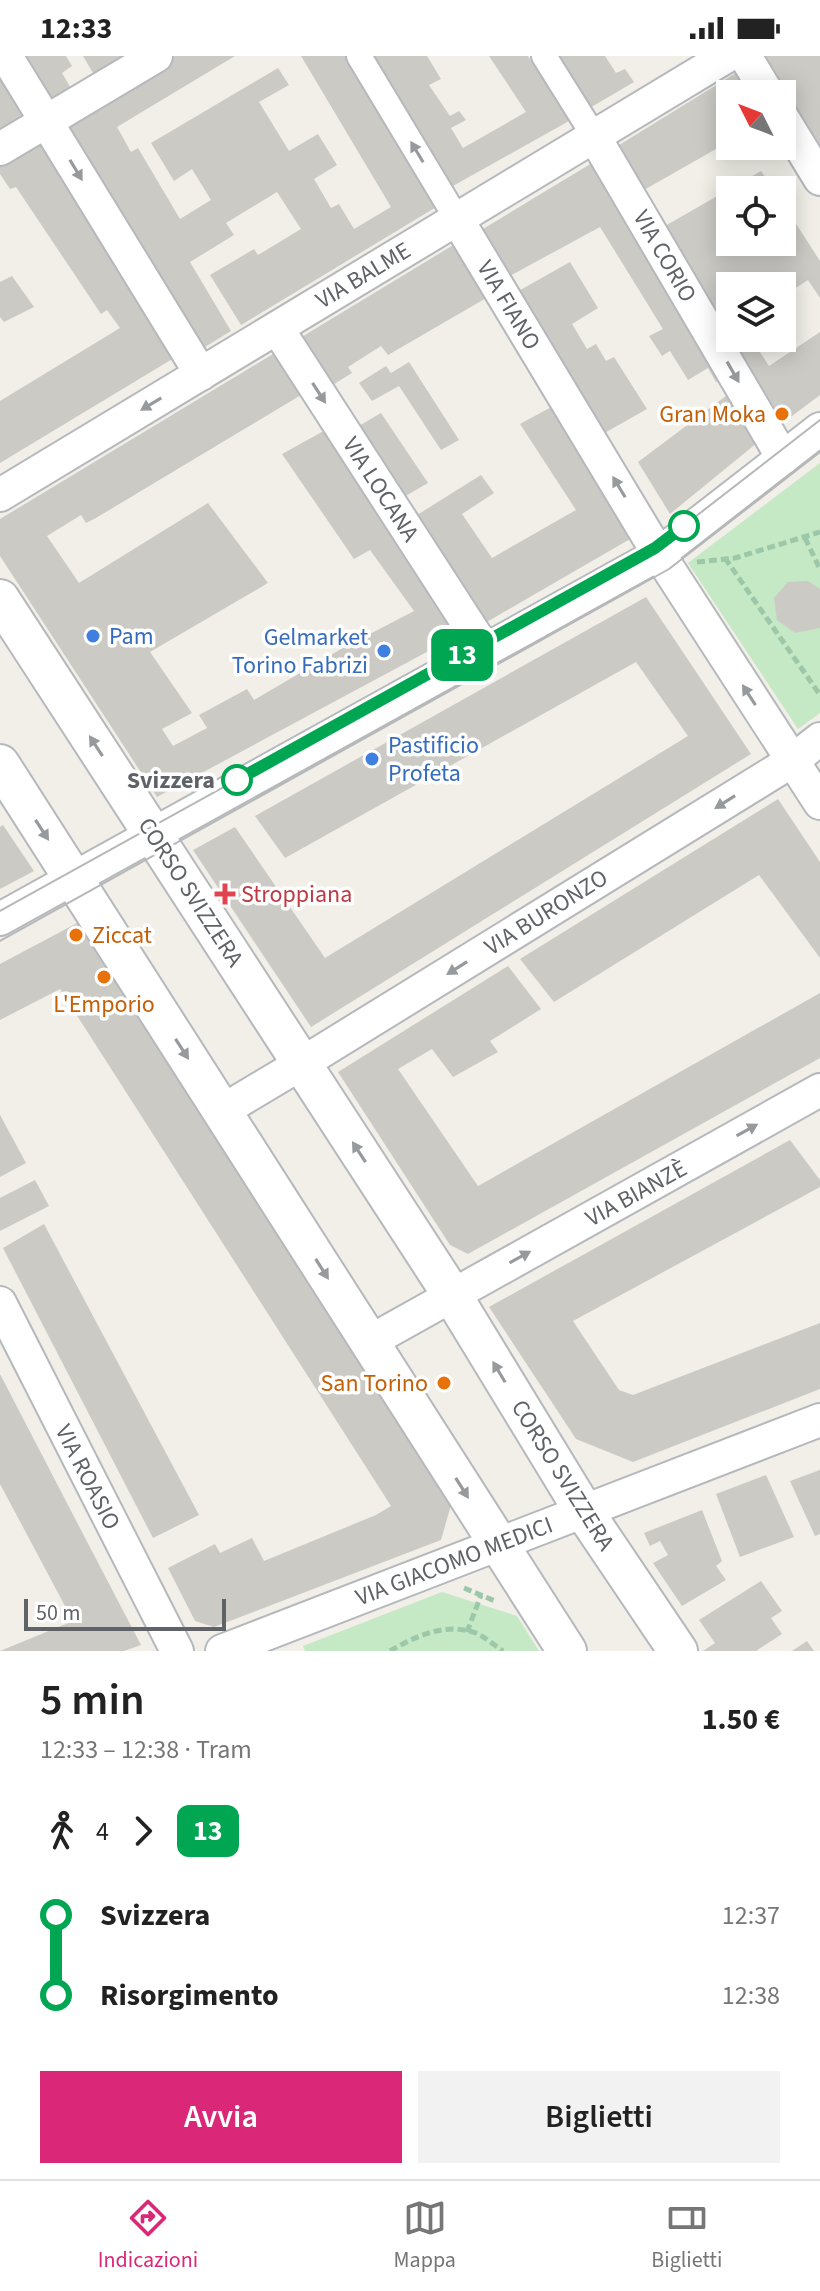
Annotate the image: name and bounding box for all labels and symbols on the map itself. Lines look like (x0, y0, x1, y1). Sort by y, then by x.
north arrow (716, 80, 796, 160)
one-way arrow (410, 141, 424, 163)
one-way arrow (69, 159, 83, 181)
street label: VIA CORIO (624, 204, 705, 309)
street label: VIA BALME (309, 233, 417, 318)
street label: VIA FIANO (468, 254, 549, 357)
one-way arrow (726, 361, 740, 383)
one-way arrow (312, 382, 326, 404)
one-way arrow (140, 397, 162, 411)
place label: Gran Moka (659, 397, 766, 432)
marker: Gran Moka (773, 405, 791, 423)
street label: VIA LOCANA (334, 430, 428, 549)
one-way arrow (612, 476, 626, 498)
unlabelled marker (669, 511, 699, 541)
place label: Pam (109, 619, 154, 654)
place label: Gelmarket Torino Fabrizi (232, 620, 368, 683)
marker: Pam (84, 627, 102, 645)
line badge: 13 (426, 629, 498, 681)
marker: Gelmarket Torino Fabrizi (375, 642, 393, 660)
one-way arrow (743, 684, 757, 706)
place label: Pastificio Profeta (388, 728, 479, 791)
one-way arrow (89, 735, 104, 757)
marker: Pastificio Profeta (363, 750, 381, 768)
place label: Svizzera (127, 763, 215, 798)
marker: Svizzera (222, 765, 252, 795)
one-way arrow (714, 794, 736, 808)
street label: CORSO SVIZZERA (129, 811, 252, 974)
one-way arrow (35, 819, 49, 841)
street label: VIA BURONZO (478, 861, 615, 964)
place label: Stroppiana (241, 877, 352, 912)
marker: Stroppiana (216, 885, 234, 903)
place label: Ziccat (92, 918, 152, 953)
marker: Ziccat (67, 926, 85, 944)
one-way arrow (445, 960, 468, 975)
marker: L'Emporio (95, 968, 113, 986)
place label: L'Emporio (53, 987, 155, 1022)
one-way arrow (175, 1038, 189, 1060)
one-way arrow (736, 1124, 759, 1137)
one-way arrow (351, 1142, 366, 1163)
street label: VIA BIANZÈ (579, 1151, 693, 1236)
one-way arrow (509, 1250, 532, 1264)
one-way arrow (314, 1258, 329, 1279)
one-way arrow (492, 1361, 506, 1383)
place label: San Torino (321, 1366, 428, 1401)
marker: San Torino (435, 1374, 453, 1392)
street label: CORSO SVIZZERA (502, 1393, 623, 1557)
street label: VIA ROASIO (46, 1419, 129, 1536)
one-way arrow (454, 1477, 469, 1498)
street label: VIA GIACOMO MEDICI (350, 1508, 558, 1615)
scale bar (24, 1595, 226, 1631)

